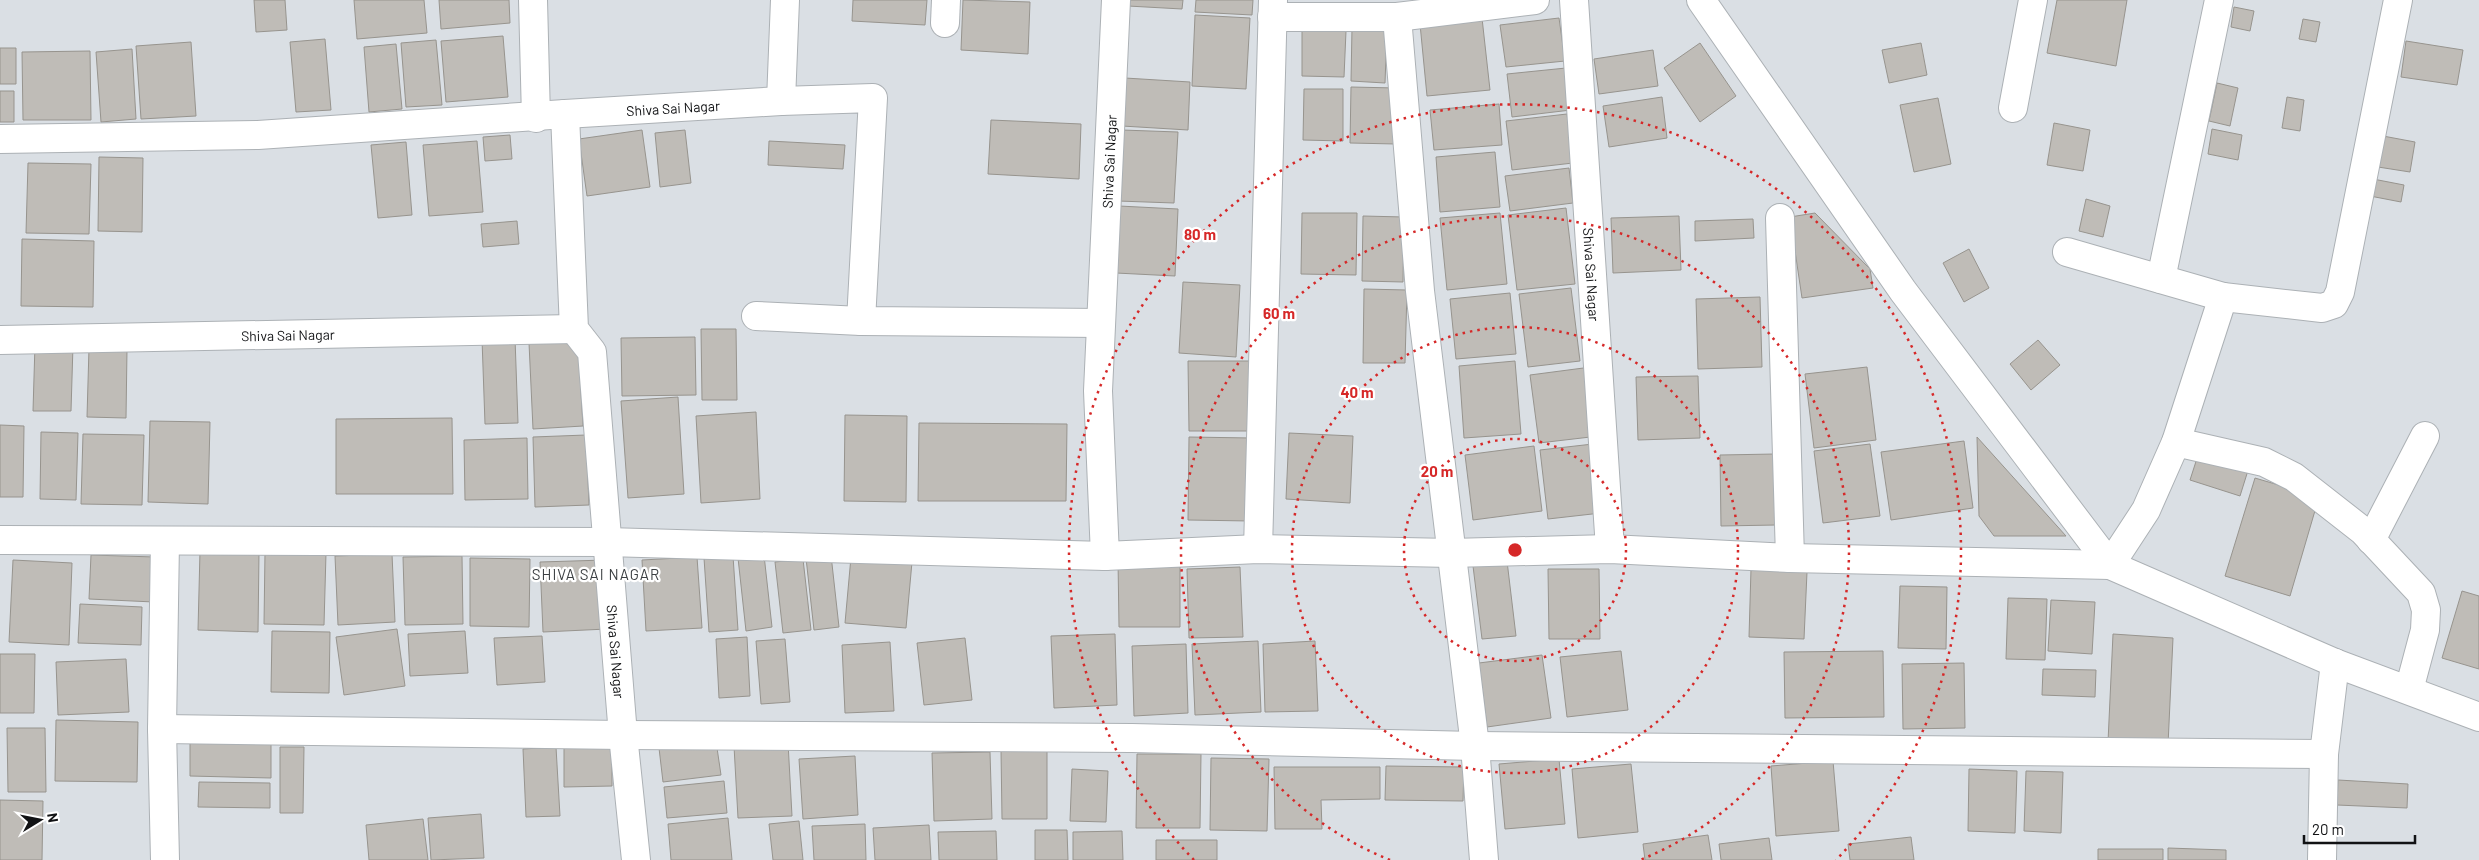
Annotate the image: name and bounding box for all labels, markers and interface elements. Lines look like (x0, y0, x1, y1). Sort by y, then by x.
street label: Shiva Sai Nagar (626, 96, 720, 119)
street label: Shiva Sai Nagar (1098, 114, 1119, 209)
text: 80 m (1184, 225, 1216, 243)
street label: Shiva Sai Nagar (1580, 227, 1604, 322)
text: 60 m (1263, 304, 1295, 322)
street label: Shiva Sai Nagar (241, 325, 335, 344)
text: 40 m (1340, 383, 1374, 401)
text: 20 m (1421, 462, 1453, 480)
centre of rings (1506, 541, 1524, 559)
district label: SHIVA SAI NAGAR (532, 565, 660, 583)
street label: Shiva Sai Nagar (604, 604, 629, 699)
north arrow (15, 795, 65, 845)
text: N (44, 812, 62, 824)
scale bar (2304, 812, 2415, 844)
text: 20 m (2312, 820, 2344, 838)

